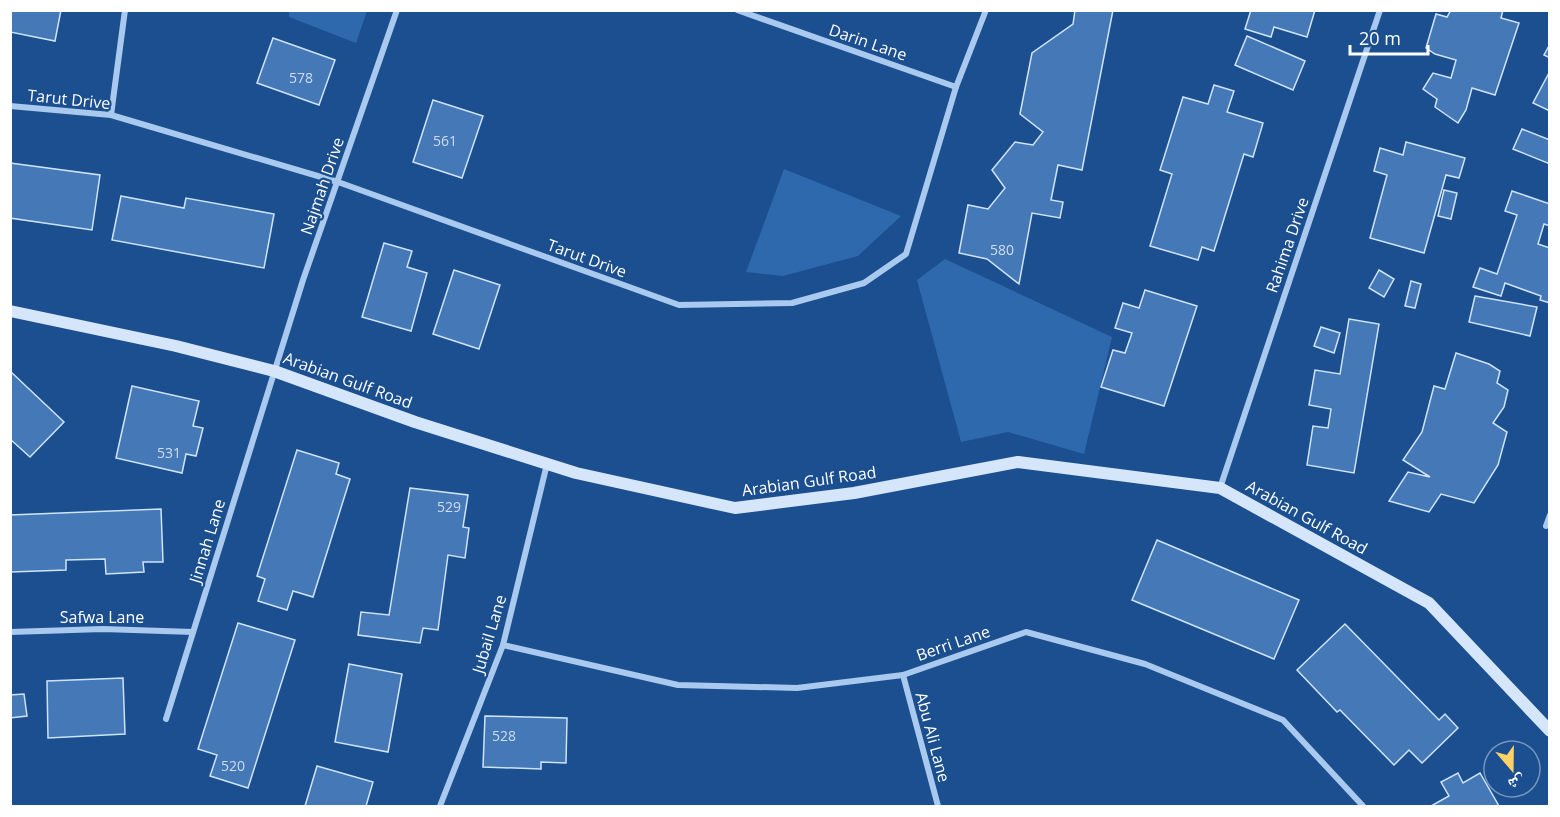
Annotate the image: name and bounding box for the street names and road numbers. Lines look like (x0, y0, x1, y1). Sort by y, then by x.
street label: Darin Lane (826, 18, 910, 66)
street label: Tarut Drive (27, 84, 111, 114)
street label: Najmah Drive (295, 134, 349, 238)
street label: Rahima Drive (1260, 194, 1314, 296)
street label: Tarut Drive (544, 233, 630, 283)
street label: Arabian Gulf Road (281, 347, 415, 413)
street label: Arabian Gulf Road (740, 461, 878, 501)
street label: Arabian Gulf Road (1242, 475, 1372, 559)
street label: Jinnah Lane (183, 496, 230, 588)
street label: Jubail Lane (466, 592, 511, 678)
street label: Safwa Lane (60, 606, 144, 628)
street label: Berri Lane (913, 620, 993, 666)
street label: Abu Ali Lane (910, 690, 956, 784)

